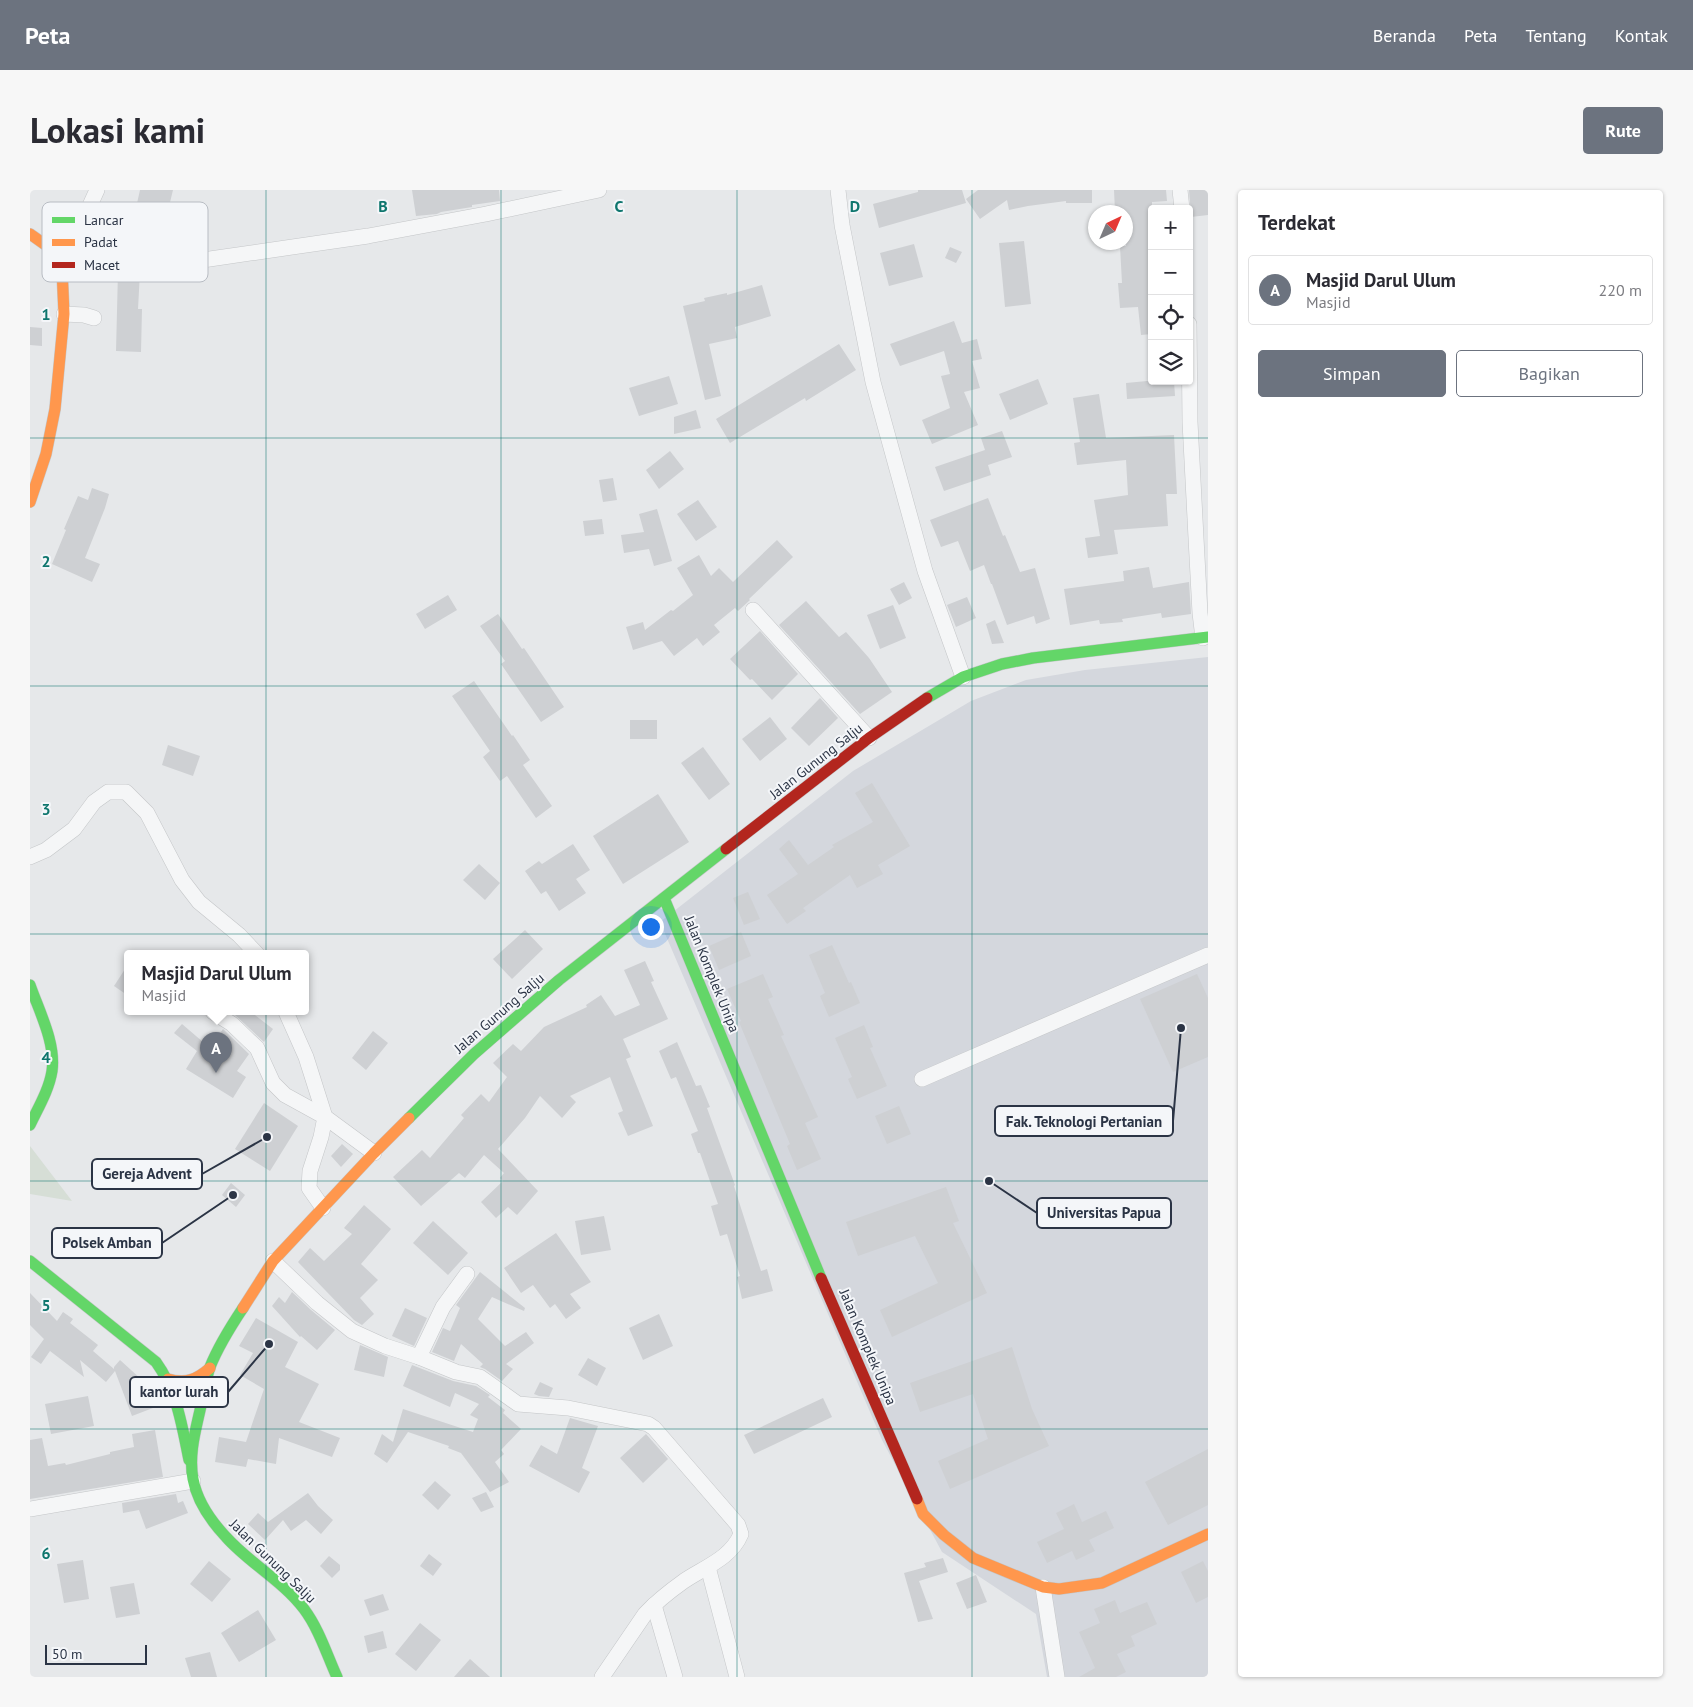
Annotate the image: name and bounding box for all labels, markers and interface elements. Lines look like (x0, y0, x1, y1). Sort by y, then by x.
text: Peta (25, 20, 70, 51)
text: Beranda (1373, 24, 1436, 47)
text: Peta (1464, 24, 1498, 47)
text: Tentang (1526, 24, 1587, 47)
text: Kontak (1615, 24, 1668, 47)
text: Lokasi kami (30, 107, 205, 153)
button: Rute (1583, 107, 1663, 154)
text: B (378, 196, 388, 216)
text: C (615, 196, 624, 216)
text: D (850, 196, 860, 216)
legend (42, 202, 208, 282)
north arrow (1088, 205, 1133, 250)
map controls (1148, 205, 1193, 385)
button: + (1148, 205, 1193, 250)
text: Terdekat (1258, 209, 1335, 236)
text: Lancar (84, 211, 124, 229)
text: Padat (84, 233, 118, 251)
button: − (1148, 250, 1193, 295)
text: Macet (84, 256, 120, 274)
text: Masjid Darul Ulum (1306, 268, 1456, 292)
text: A (1270, 280, 1280, 300)
text: 220 m (1599, 280, 1642, 300)
text: Masjid (1306, 292, 1351, 312)
button: locate (1148, 295, 1193, 340)
text: 1 (41, 304, 51, 324)
button: layers (1148, 340, 1193, 385)
button: Simpan (1258, 350, 1446, 397)
button: Bagikan (1456, 350, 1643, 397)
text: 2 (41, 551, 51, 571)
street label: Jalan Gunung Salju (765, 719, 866, 804)
text: 3 (41, 799, 51, 819)
street label: Jalan Komplek Unipa (680, 912, 744, 1035)
your location (638, 914, 664, 940)
popup (124, 950, 309, 1015)
text: Masjid Darul Ulum (142, 961, 291, 985)
street label: Jalan Gunung Salju (450, 969, 548, 1058)
text: Masjid (142, 985, 186, 1005)
pin: A (200, 1032, 232, 1073)
text: 4 (41, 1047, 51, 1067)
callout: Fak. Teknologi Pertanian (995, 1106, 1173, 1136)
text: Fak. Teknologi Pertanian (1006, 1112, 1162, 1131)
callout: Gereja Advent (92, 1159, 202, 1189)
text: Gereja Advent (102, 1164, 193, 1183)
callout: Universitas Papua (1037, 1198, 1171, 1228)
text: Universitas Papua (1047, 1203, 1161, 1222)
callout: Polsek Amban (52, 1228, 162, 1258)
text: Polsek Amban (62, 1233, 152, 1252)
street label: Jalan Komplek Unipa (835, 1285, 901, 1408)
text: 5 (41, 1295, 51, 1315)
callout: kantor lurah (130, 1377, 228, 1407)
text: kantor lurah (140, 1382, 218, 1401)
street label: Jalan Gunung Salju (225, 1514, 320, 1607)
text: 6 (41, 1543, 51, 1563)
scale bar (45, 1642, 148, 1665)
text: 50 m (52, 1645, 82, 1663)

